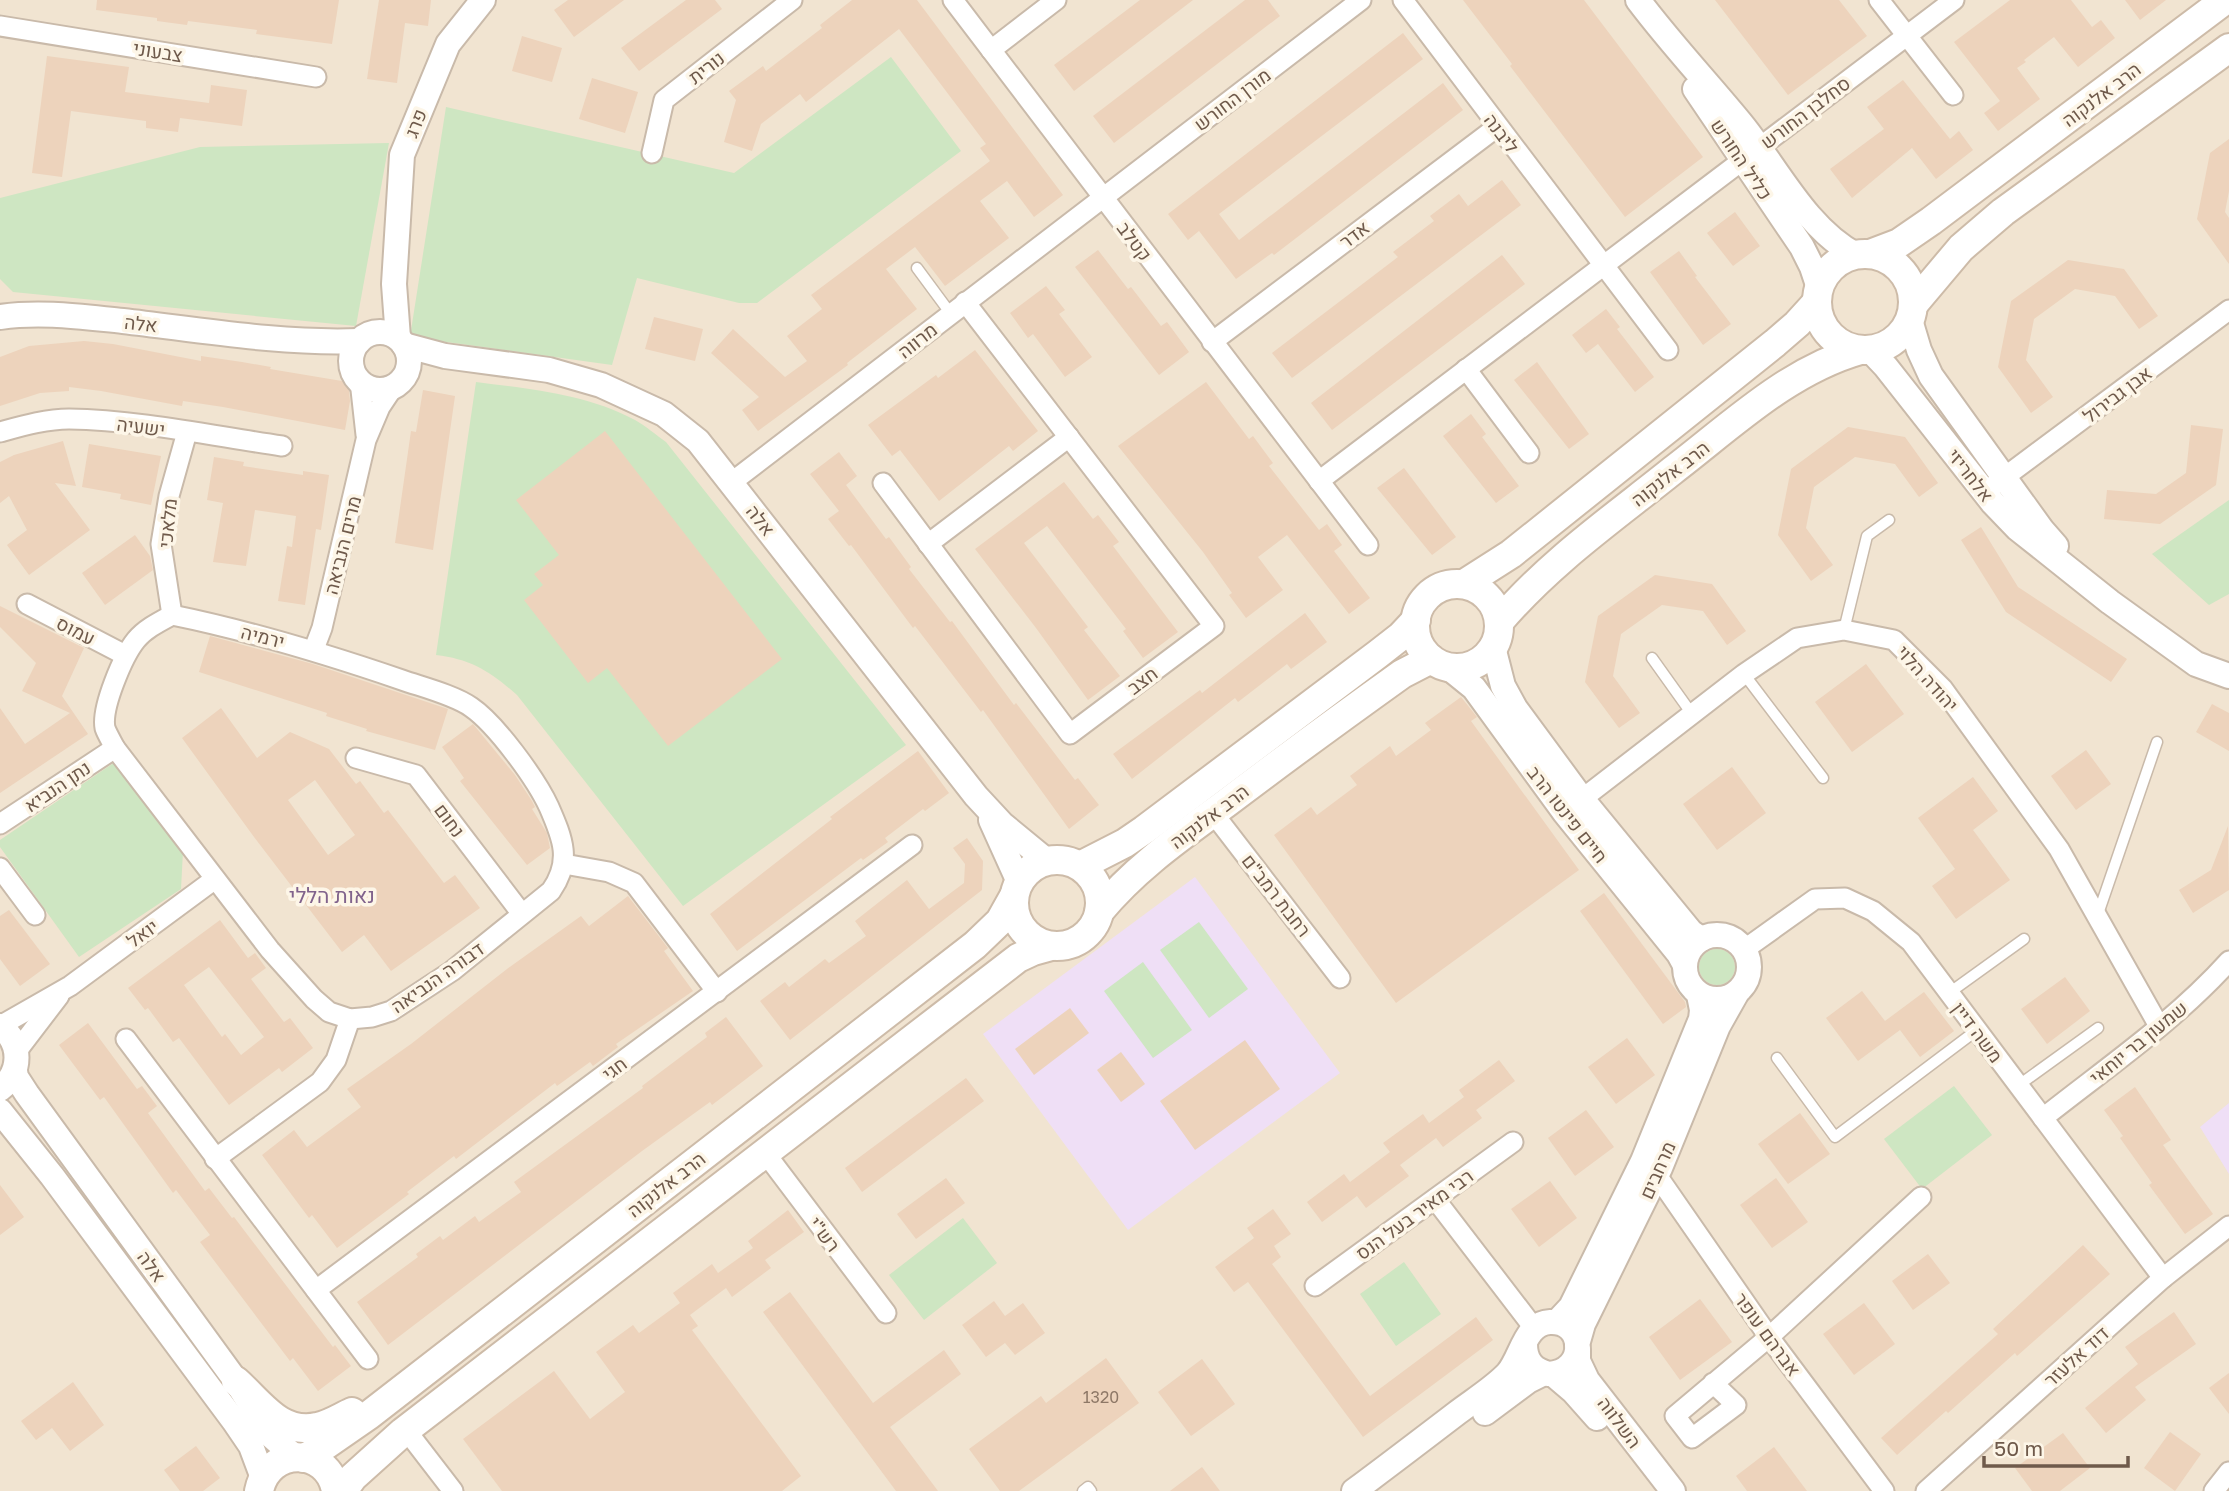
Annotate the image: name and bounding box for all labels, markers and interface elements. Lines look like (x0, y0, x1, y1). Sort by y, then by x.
street label: צבעוני (132, 36, 184, 66)
street label: נורית (683, 46, 729, 88)
street label: הרב אלנקוה (2057, 57, 2145, 131)
street label: מורן החורש (1189, 63, 1275, 135)
street label: סחלבן החורש (1756, 71, 1854, 153)
street label: פרג (399, 105, 431, 141)
street label: ליבנה (1480, 109, 1524, 158)
street label: כליל החורש (1706, 114, 1778, 204)
street label: אדר (1335, 215, 1373, 253)
street label: קטלב (1113, 217, 1157, 265)
street label: אלה (123, 310, 159, 336)
street label: מרווה (893, 317, 941, 363)
street label: אבן גבירול (2078, 361, 2156, 427)
street label: ישעיה (115, 412, 167, 440)
street label: הרב אלנקוה (1626, 435, 1714, 511)
street label: אלחריזי (1943, 444, 1999, 506)
street label: מרים הנביאה (319, 493, 365, 597)
street label: מלאכי (153, 497, 181, 549)
street label: אלה (742, 500, 780, 540)
street label: עמוס (53, 610, 99, 650)
street label: ירמיה (239, 620, 287, 652)
street label: יהודה הלוי (1892, 640, 1964, 716)
street label: חצב (1122, 661, 1162, 699)
street label: נתן הנביא (19, 756, 95, 816)
street label: חיים פינטו הרב (1523, 761, 1613, 867)
street label: הרב אלנקוה (1165, 779, 1253, 853)
street label: נחום (430, 799, 470, 841)
street label: רחבת רמב"ם (1238, 849, 1316, 941)
district label: נאות הללי (289, 882, 375, 908)
street label: יואל (122, 914, 162, 952)
street label: דבורה הנביאה (386, 937, 488, 1017)
street label: שמעון בר יוחאי (2085, 996, 2191, 1088)
street label: משה דיין (1948, 997, 2008, 1067)
street label: חגי (597, 1051, 631, 1085)
street label: מרחבים (1634, 1138, 1680, 1202)
street label: הרב אלנקוה (622, 1146, 710, 1222)
street label: רבי מאיר בעל הנס (1351, 1164, 1477, 1264)
street label: רש"י (805, 1212, 845, 1256)
street label: אלה (133, 1246, 171, 1286)
street label: אברהם עופר (1730, 1288, 1806, 1380)
street label: דוד אלעזר (2039, 1321, 2113, 1391)
house number: 1320 (1083, 1387, 1119, 1407)
street label: השלווה (1593, 1392, 1647, 1452)
scale bar (1984, 1424, 2128, 1468)
text: 50 m (1994, 1435, 2043, 1461)

